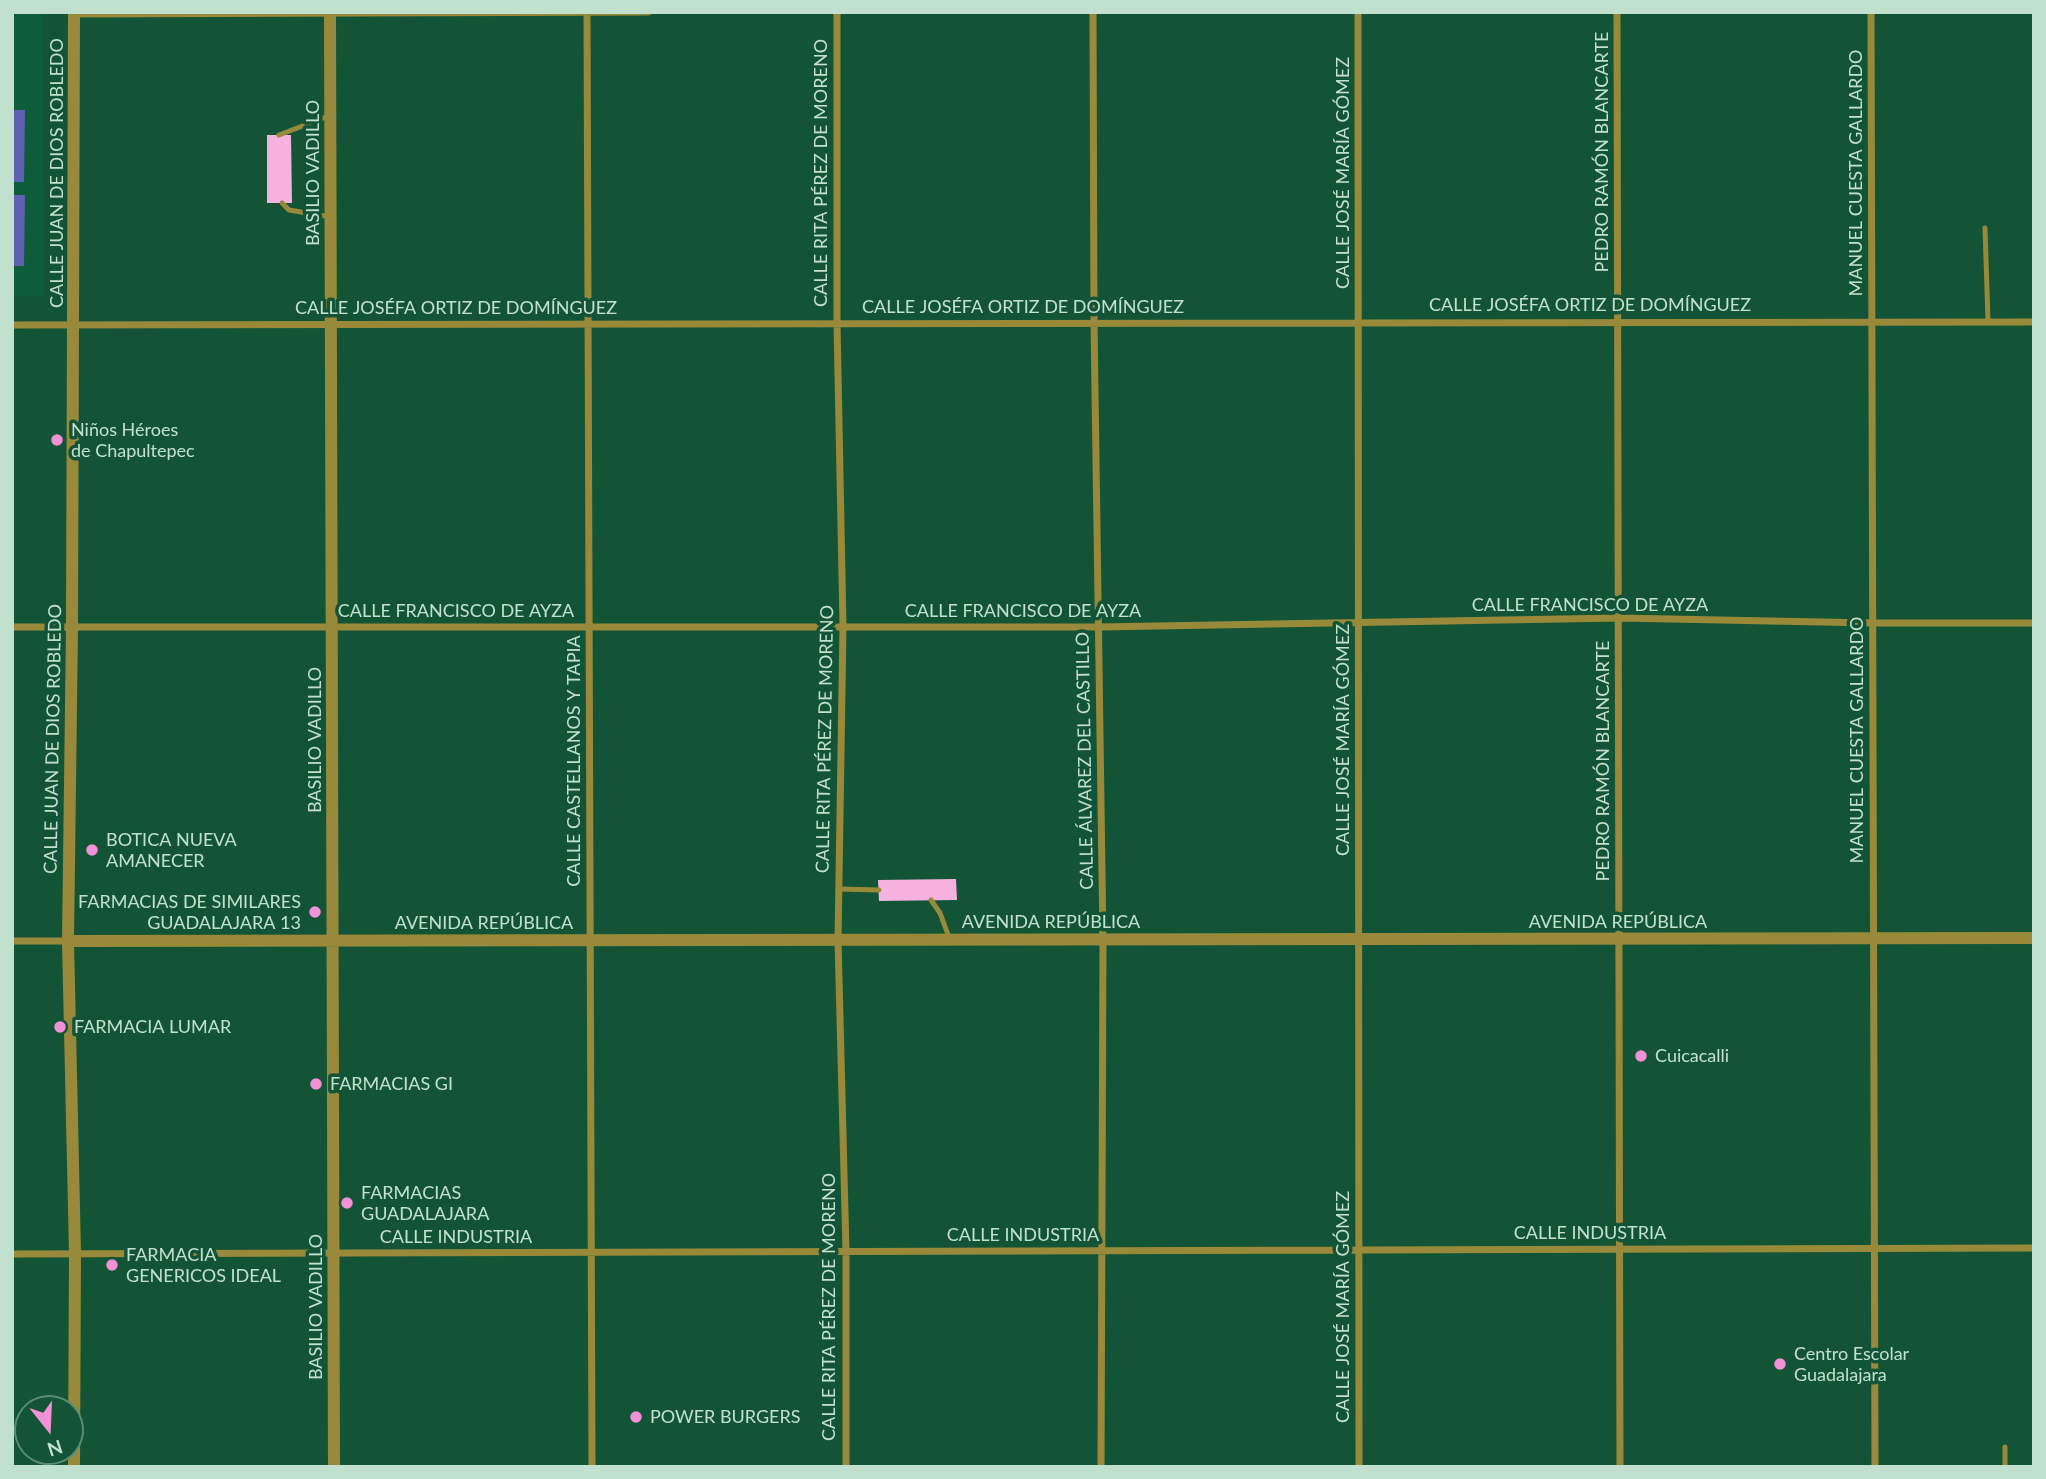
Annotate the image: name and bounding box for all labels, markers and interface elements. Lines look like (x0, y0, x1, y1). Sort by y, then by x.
street label: PEDRO RAMÓN BLANCARTE (1591, 32, 1613, 272)
street label: CALLE JUAN DE DIOS ROBLEDO (46, 38, 68, 308)
street label: CALLE RITA PÉREZ DE MORENO (810, 39, 832, 307)
street label: MANUEL CUESTA GALLARDO (1845, 50, 1867, 296)
street label: CALLE JOSÉ MARÍA GÓMEZ (1332, 57, 1354, 289)
street label: BASILIO VADILLO (302, 100, 324, 246)
street label: CALLE JOSÉFA ORTIZ DE DOMÍNGUEZ (1429, 294, 1751, 316)
street label: CALLE JOSÉFA ORTIZ DE DOMÍNGUEZ (862, 296, 1184, 318)
street label: CALLE JOSÉFA ORTIZ DE DOMÍNGUEZ (295, 297, 617, 319)
place label: Niños Héroes de Chapultepec (71, 419, 195, 462)
marker: Niños Héroes de Chapultepec (49, 432, 65, 448)
street label: CALLE FRANCISCO DE AYZA (1472, 594, 1708, 616)
street label: CALLE FRANCISCO DE AYZA (338, 600, 574, 622)
street label: CALLE FRANCISCO DE AYZA (905, 600, 1141, 622)
street label: CALLE JUAN DE DIOS ROBLEDO (40, 604, 66, 874)
street label: CALLE RITA PÉREZ DE MORENO (812, 605, 838, 873)
street label: MANUEL CUESTA GALLARDO (1846, 617, 1868, 863)
street label: CALLE JOSÉ MARÍA GÓMEZ (1332, 624, 1354, 856)
street label: CALLE ÁLVAREZ DEL CASTILLO (1072, 632, 1098, 890)
street label: CALLE CASTELLANOS Y TAPIA (563, 635, 585, 887)
street label: PEDRO RAMÓN BLANCARTE (1592, 641, 1614, 881)
street label: BASILIO VADILLO (304, 667, 326, 813)
place label: BOTICA NUEVA AMANECER (106, 829, 237, 872)
marker: BOTICA NUEVA AMANECER (84, 842, 100, 858)
place label: FARMACIAS DE SIMILARES GUADALAJARA 13 (78, 891, 301, 934)
marker: FARMACIAS DE SIMILARES GUADALAJARA 13 (307, 904, 323, 920)
street label: AVENIDA REPÚBLICA (962, 911, 1140, 933)
street label: AVENIDA REPÚBLICA (1529, 911, 1707, 933)
street label: AVENIDA REPÚBLICA (395, 912, 573, 934)
place label: FARMACIA LUMAR (74, 1016, 231, 1038)
marker: FARMACIA LUMAR (52, 1019, 68, 1035)
place label: Cuicacalli (1655, 1045, 1729, 1067)
marker: Cuicacalli (1633, 1048, 1649, 1064)
place label: FARMACIAS GI (330, 1073, 453, 1095)
marker: FARMACIAS GI (308, 1076, 324, 1092)
street label: CALLE RITA PÉREZ DE MORENO (818, 1173, 840, 1441)
place label: FARMACIAS GUADALAJARA (361, 1182, 489, 1224)
street label: CALLE JOSÉ MARÍA GÓMEZ (1332, 1191, 1354, 1423)
marker: FARMACIAS GUADALAJARA (339, 1195, 355, 1211)
street label: CALLE INDUSTRIA (1514, 1222, 1666, 1244)
street label: CALLE INDUSTRIA (947, 1224, 1099, 1246)
street label: CALLE INDUSTRIA (380, 1226, 532, 1248)
street label: BASILIO VADILLO (305, 1234, 327, 1380)
place label: FARMACIA GENERICOS IDEAL (126, 1244, 281, 1286)
marker: FARMACIA GENERICOS IDEAL (104, 1257, 120, 1273)
place label: Centro Escolar Guadalajara (1794, 1343, 1909, 1386)
marker: Centro Escolar Guadalajara (1772, 1356, 1788, 1372)
north arrow (14, 1395, 84, 1465)
place label: POWER BURGERS (650, 1406, 801, 1428)
marker: POWER BURGERS (628, 1409, 644, 1425)
text: N (45, 1435, 66, 1462)

